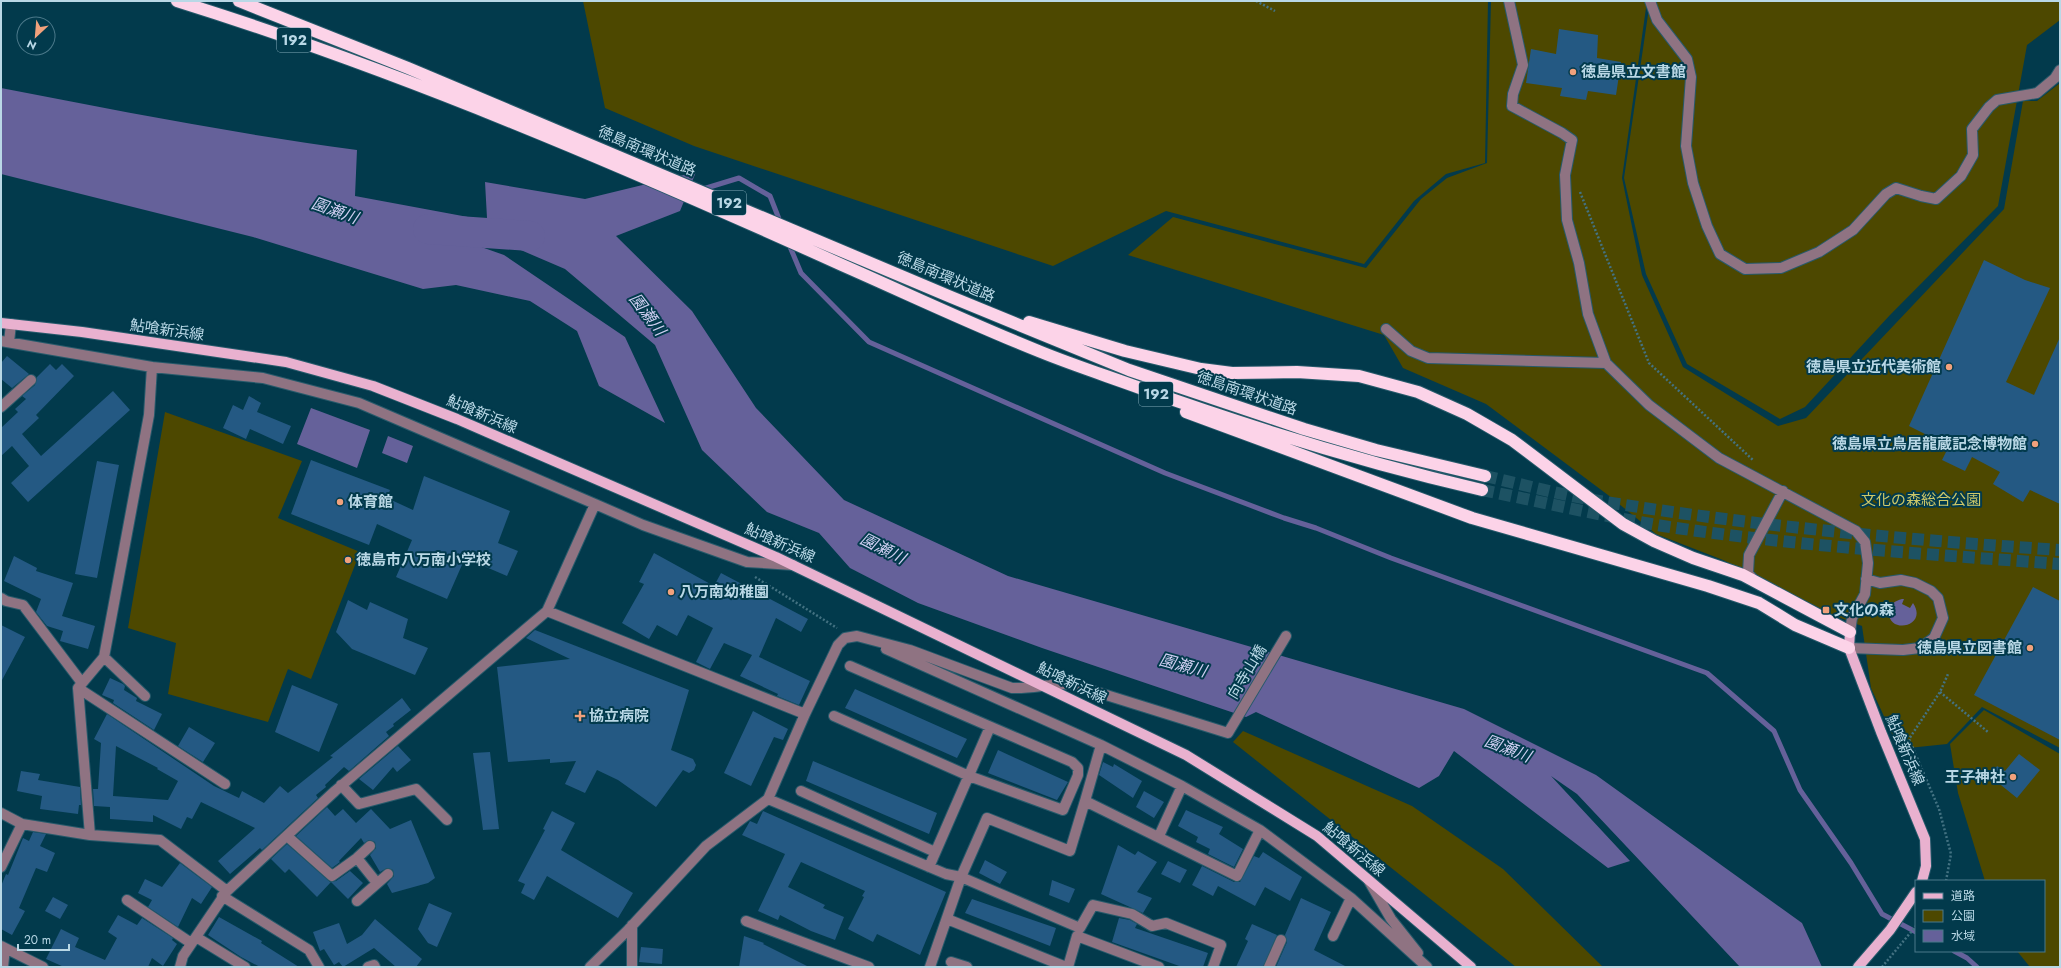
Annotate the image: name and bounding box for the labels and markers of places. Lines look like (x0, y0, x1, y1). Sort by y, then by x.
place label: 徳島県立文書館 (1581, 61, 1686, 83)
marker: 徳島県立文書館 (1568, 67, 1578, 77)
place label: 徳島県立近代美術館 (1806, 356, 1941, 378)
marker: 徳島県立近代美術館 (1944, 362, 1954, 372)
place label: 徳島県立鳥居龍蔵記念博物館 (1832, 433, 2027, 455)
marker: 徳島県立鳥居龍蔵記念博物館 (2030, 439, 2040, 449)
place label: 体育館 (348, 491, 393, 513)
marker: 体育館 (335, 497, 345, 507)
place label: 徳島市八万南小学校 (356, 549, 491, 571)
marker: 徳島市八万南小学校 (343, 555, 353, 565)
place label: 八万南幼稚園 (679, 581, 769, 603)
marker: 八万南幼稚園 (666, 587, 676, 597)
place label: 文化の森 (1834, 599, 1894, 621)
marker: 文化の森 (1821, 605, 1831, 615)
place label: 徳島県立図書館 (1917, 637, 2022, 659)
marker: 徳島県立図書館 (2025, 643, 2035, 653)
place label: 協立病院 (589, 705, 649, 727)
marker: 協立病院 (574, 710, 586, 722)
place label: 王子神社 (1945, 766, 2005, 788)
marker: 王子神社 (2008, 772, 2018, 782)

